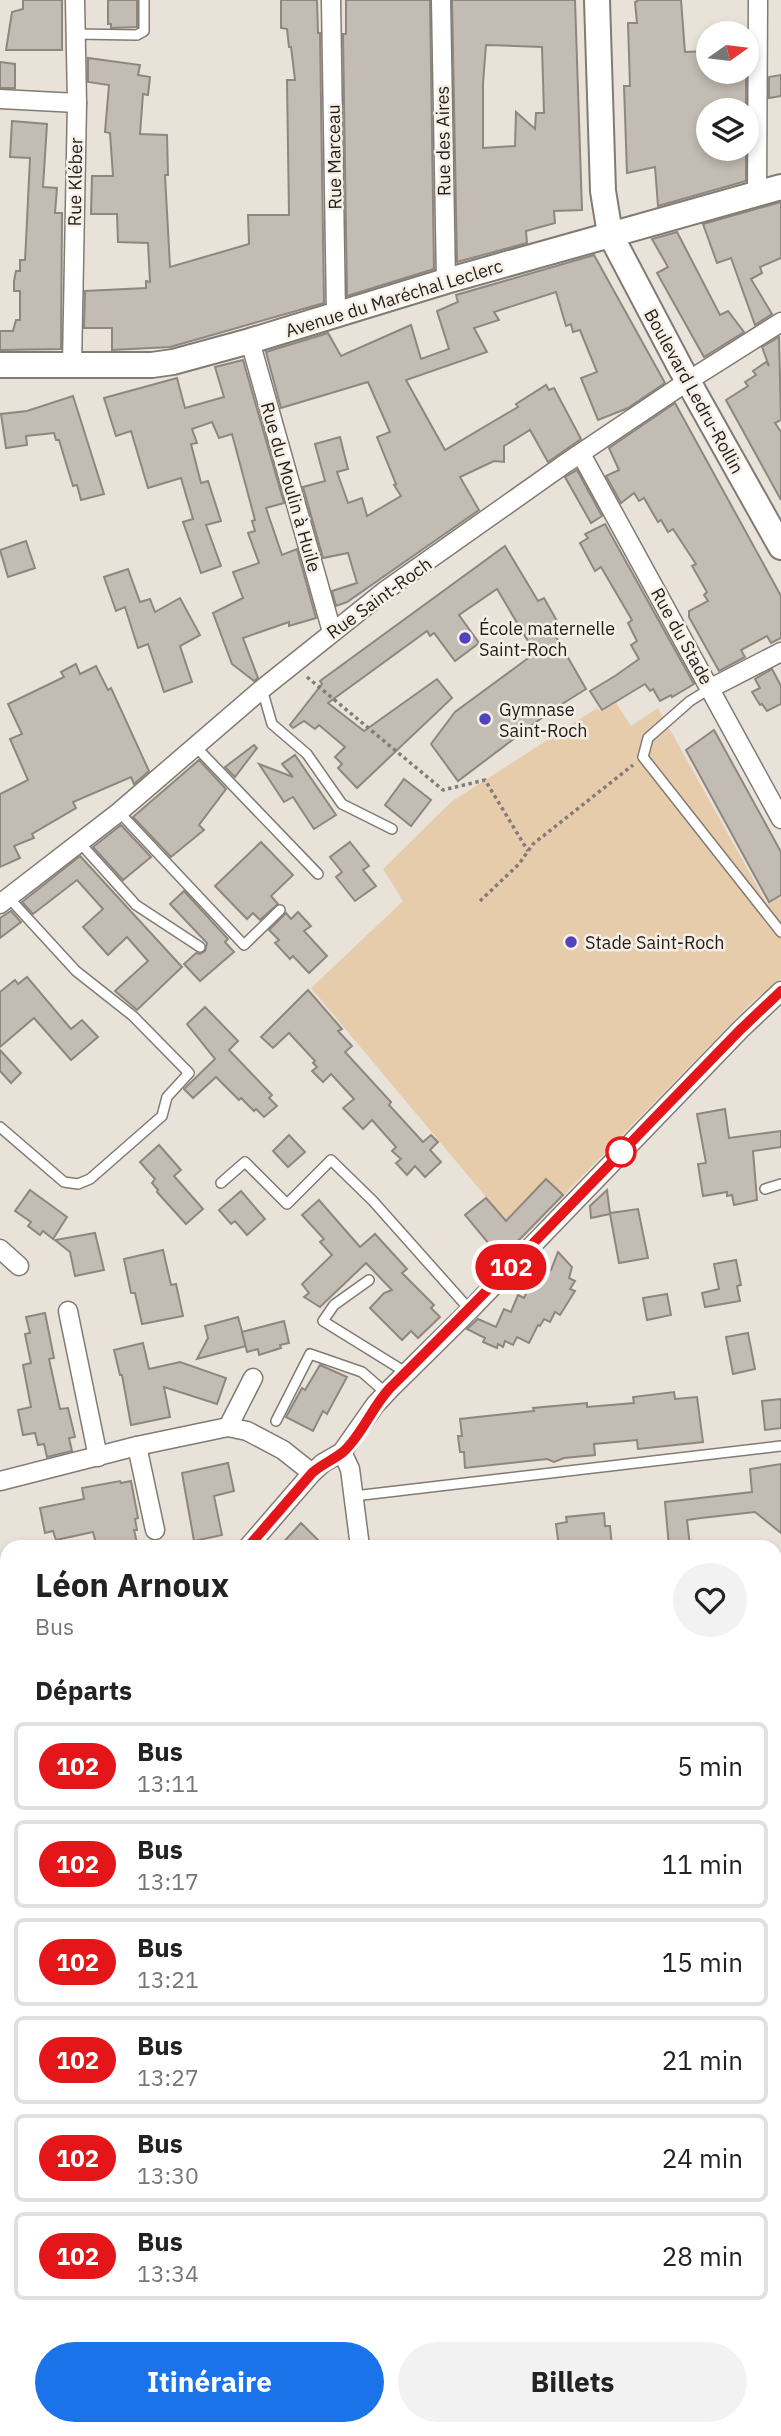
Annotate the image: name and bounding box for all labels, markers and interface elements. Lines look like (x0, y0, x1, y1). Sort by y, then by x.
north arrow (696, 21, 760, 84)
map controls (696, 21, 759, 161)
street label: Rue des Aires (431, 86, 455, 196)
button: layers (696, 98, 759, 161)
street label: Rue Marceau (322, 104, 346, 210)
street label: Rue Kléber (63, 137, 87, 227)
street label: Avenue du Maréchal Leclerc (283, 254, 505, 342)
street label: Boulevard Ledru-Rollin (639, 304, 749, 478)
street label: Rue du Moulin à Huile (256, 399, 326, 575)
street label: Rue Saint-Roch (322, 552, 436, 644)
street label: Rue du Stade (646, 583, 718, 689)
place label: École maternelle Saint-Roch (479, 617, 615, 661)
marker: École maternelle Saint-Roch (457, 630, 473, 646)
place label: Gymnase Saint-Roch (499, 698, 588, 742)
marker: Gymnase Saint-Roch (477, 711, 493, 727)
place label: Stade Saint-Roch (585, 931, 725, 954)
marker: Stade Saint-Roch (563, 934, 579, 950)
unlabelled marker (606, 1137, 636, 1167)
line badge: 102 (471, 1244, 551, 1290)
text: 102 (489, 1251, 533, 1283)
text: Léon Arnoux (35, 1563, 229, 1606)
button: heart (673, 1563, 747, 1637)
text: Bus (35, 1611, 74, 1641)
text: Départs (35, 1673, 132, 1707)
text: Bus (137, 1734, 183, 1768)
text: 5 min (677, 1749, 743, 1783)
text: 102 (56, 1750, 99, 1782)
text: 13:11 (137, 1768, 199, 1798)
text: Bus (137, 1832, 183, 1866)
text: 11 min (662, 1847, 743, 1881)
text: 102 (56, 1848, 99, 1880)
text: 13:17 (137, 1866, 199, 1896)
text: Bus (137, 1930, 183, 1964)
text: 15 min (662, 1945, 743, 1979)
text: 102 (56, 1946, 99, 1978)
text: 13:21 (137, 1964, 199, 1994)
text: Bus (137, 2028, 183, 2062)
text: 21 min (662, 2043, 743, 2077)
text: 102 (56, 2044, 99, 2076)
text: 13:27 (137, 2062, 199, 2092)
text: Bus (137, 2126, 183, 2160)
text: 24 min (662, 2141, 743, 2175)
text: 102 (56, 2142, 99, 2174)
text: 13:30 (137, 2160, 199, 2190)
text: Bus (137, 2224, 183, 2258)
text: 28 min (662, 2239, 743, 2273)
text: 102 (56, 2240, 99, 2272)
text: 13:34 (137, 2258, 199, 2288)
button: Itinéraire (35, 2342, 384, 2422)
button: Billets (398, 2342, 747, 2422)

